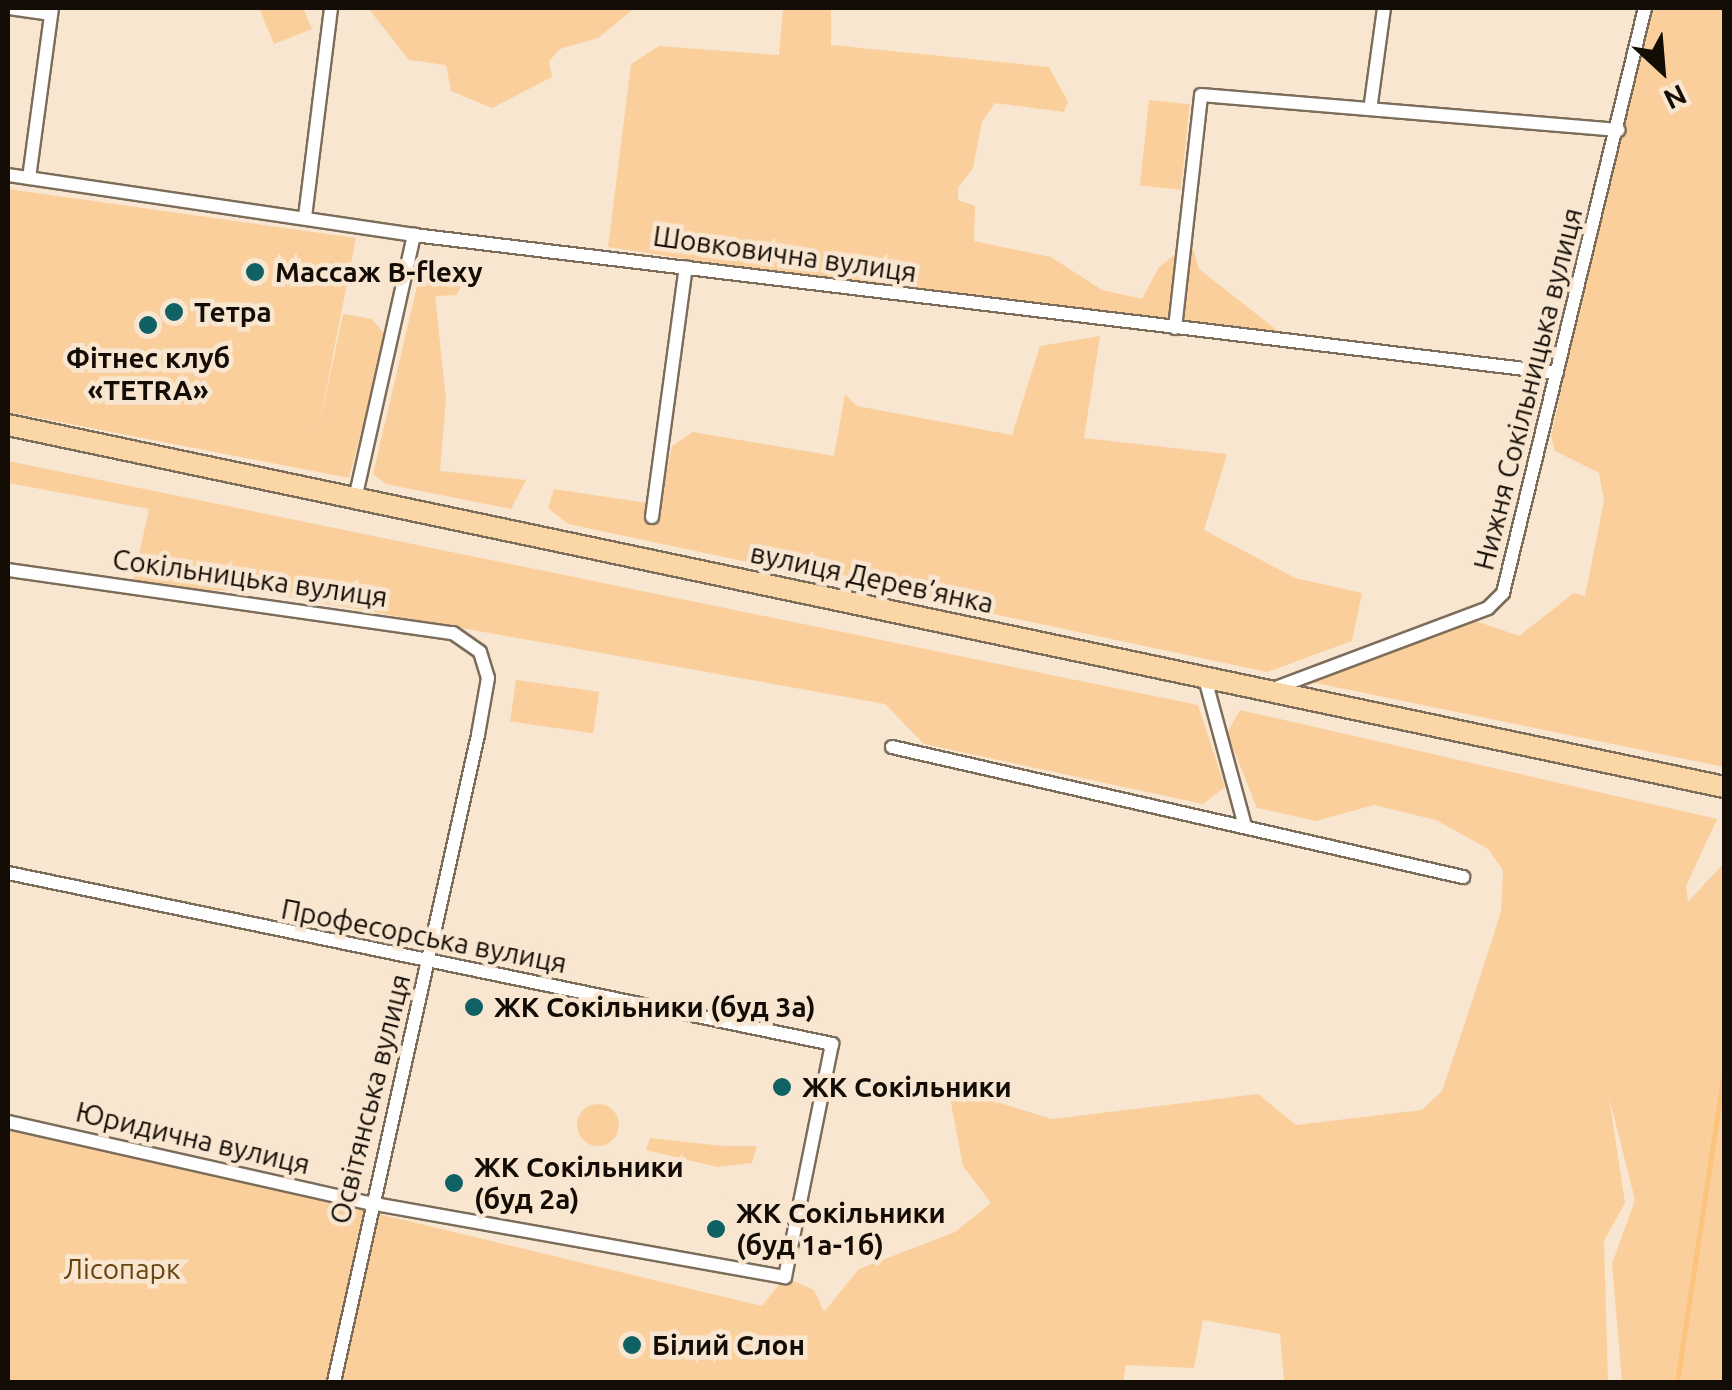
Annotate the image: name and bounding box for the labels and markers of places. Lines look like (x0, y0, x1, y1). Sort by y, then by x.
place label: Массаж B-flexy (275, 255, 483, 289)
marker: Массаж B-flexy (244, 261, 266, 283)
place label: Тетра (194, 295, 272, 329)
marker: Тетра (163, 301, 185, 323)
marker: Фітнес клуб «TETRA» (137, 314, 159, 336)
place label: Фітнес клуб «TETRA» (66, 341, 230, 407)
place label: ЖК Сокільники (буд 3а) (494, 990, 816, 1024)
marker: ЖК Сокільники (буд 3а) (463, 996, 485, 1018)
place label: ЖК Сокільники (802, 1070, 1012, 1104)
marker: ЖК Сокільники (771, 1076, 793, 1098)
place label: ЖК Сокільники (буд 2а) (474, 1150, 684, 1216)
marker: ЖК Сокільники (буд 2а) (443, 1172, 465, 1194)
place label: ЖК Сокільники (буд 1а-1б) (736, 1196, 946, 1262)
marker: ЖК Сокільники (буд 1а-1б) (705, 1218, 727, 1240)
place label: Білий Слон (652, 1328, 805, 1362)
marker: Білий Слон (621, 1334, 643, 1356)

